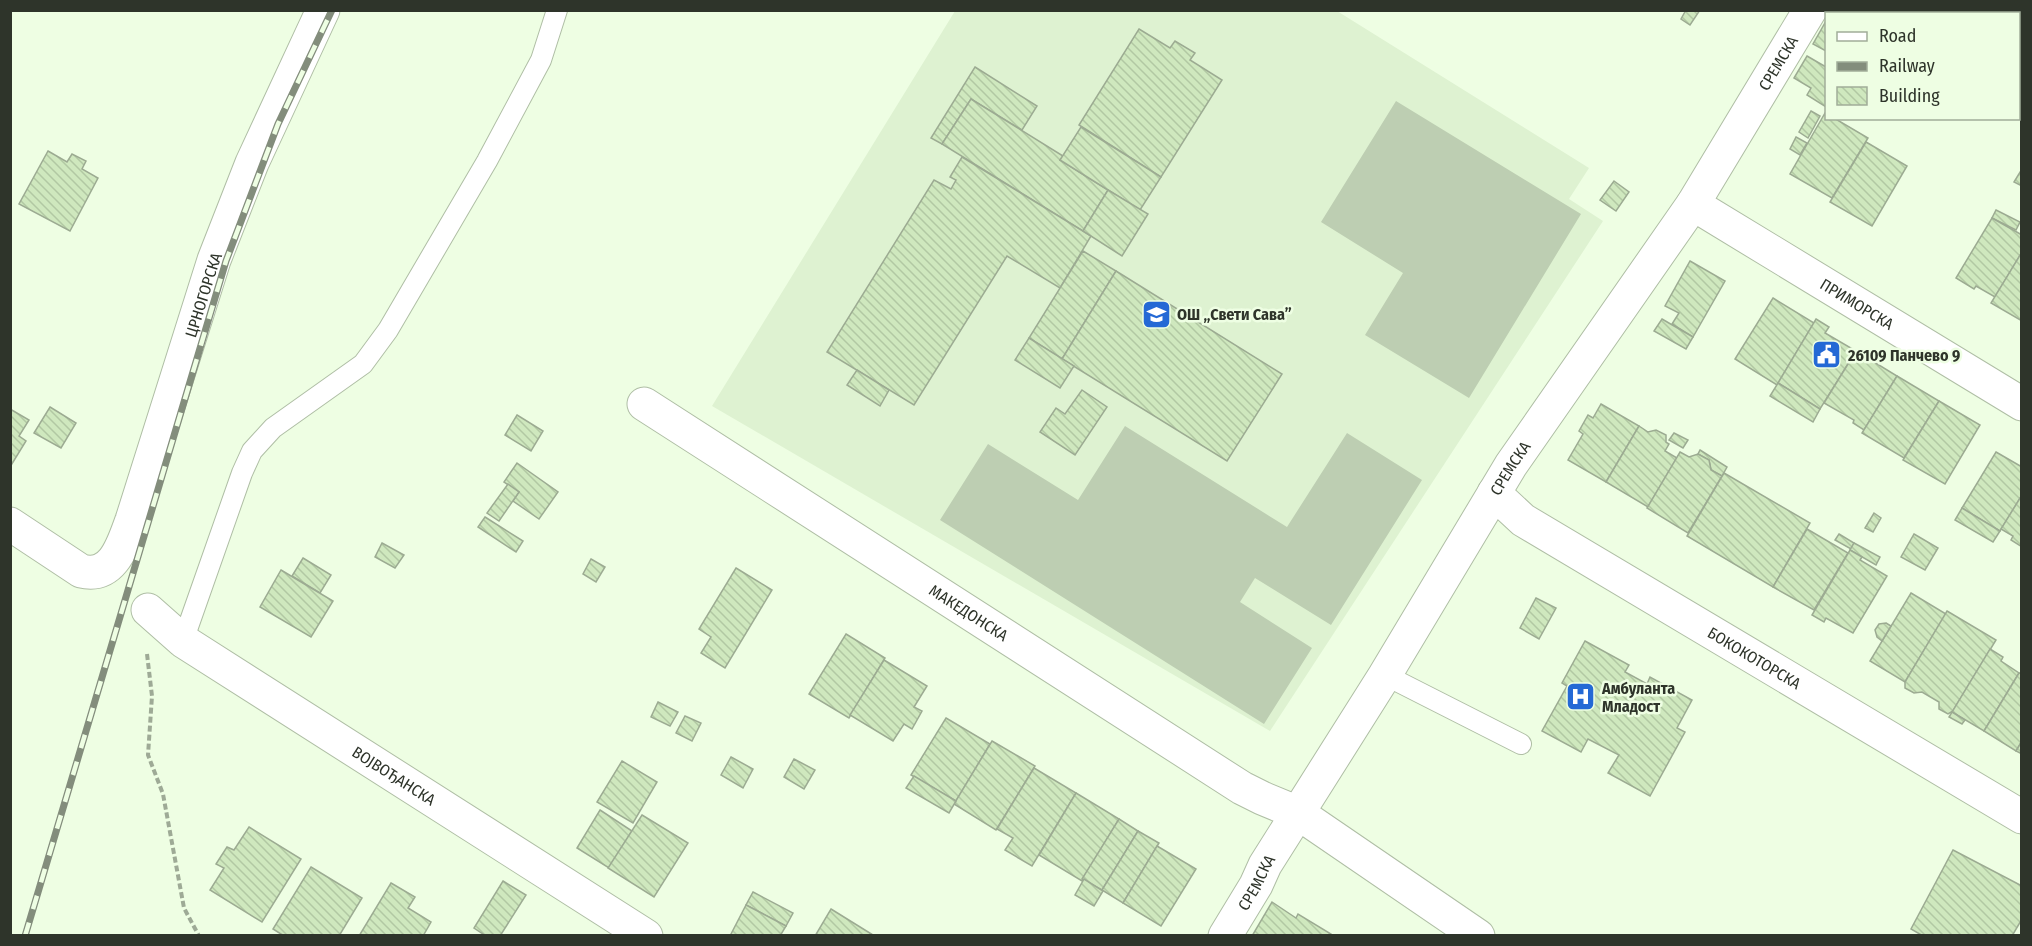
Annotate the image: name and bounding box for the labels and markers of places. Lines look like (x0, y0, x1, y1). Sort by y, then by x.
school or university icon: ОШ „Свети Сава” (1140, 298, 1172, 330)
place label: ОШ „Свети Сава” (1177, 305, 1292, 324)
public building icon: 26109 Панчево 9 (1811, 339, 1843, 371)
place label: 26109 Панчево 9 (1847, 346, 1960, 365)
place label: Амбуланта Младост (1601, 679, 1675, 716)
hospital icon: Амбуланта Младост (1565, 681, 1597, 713)

